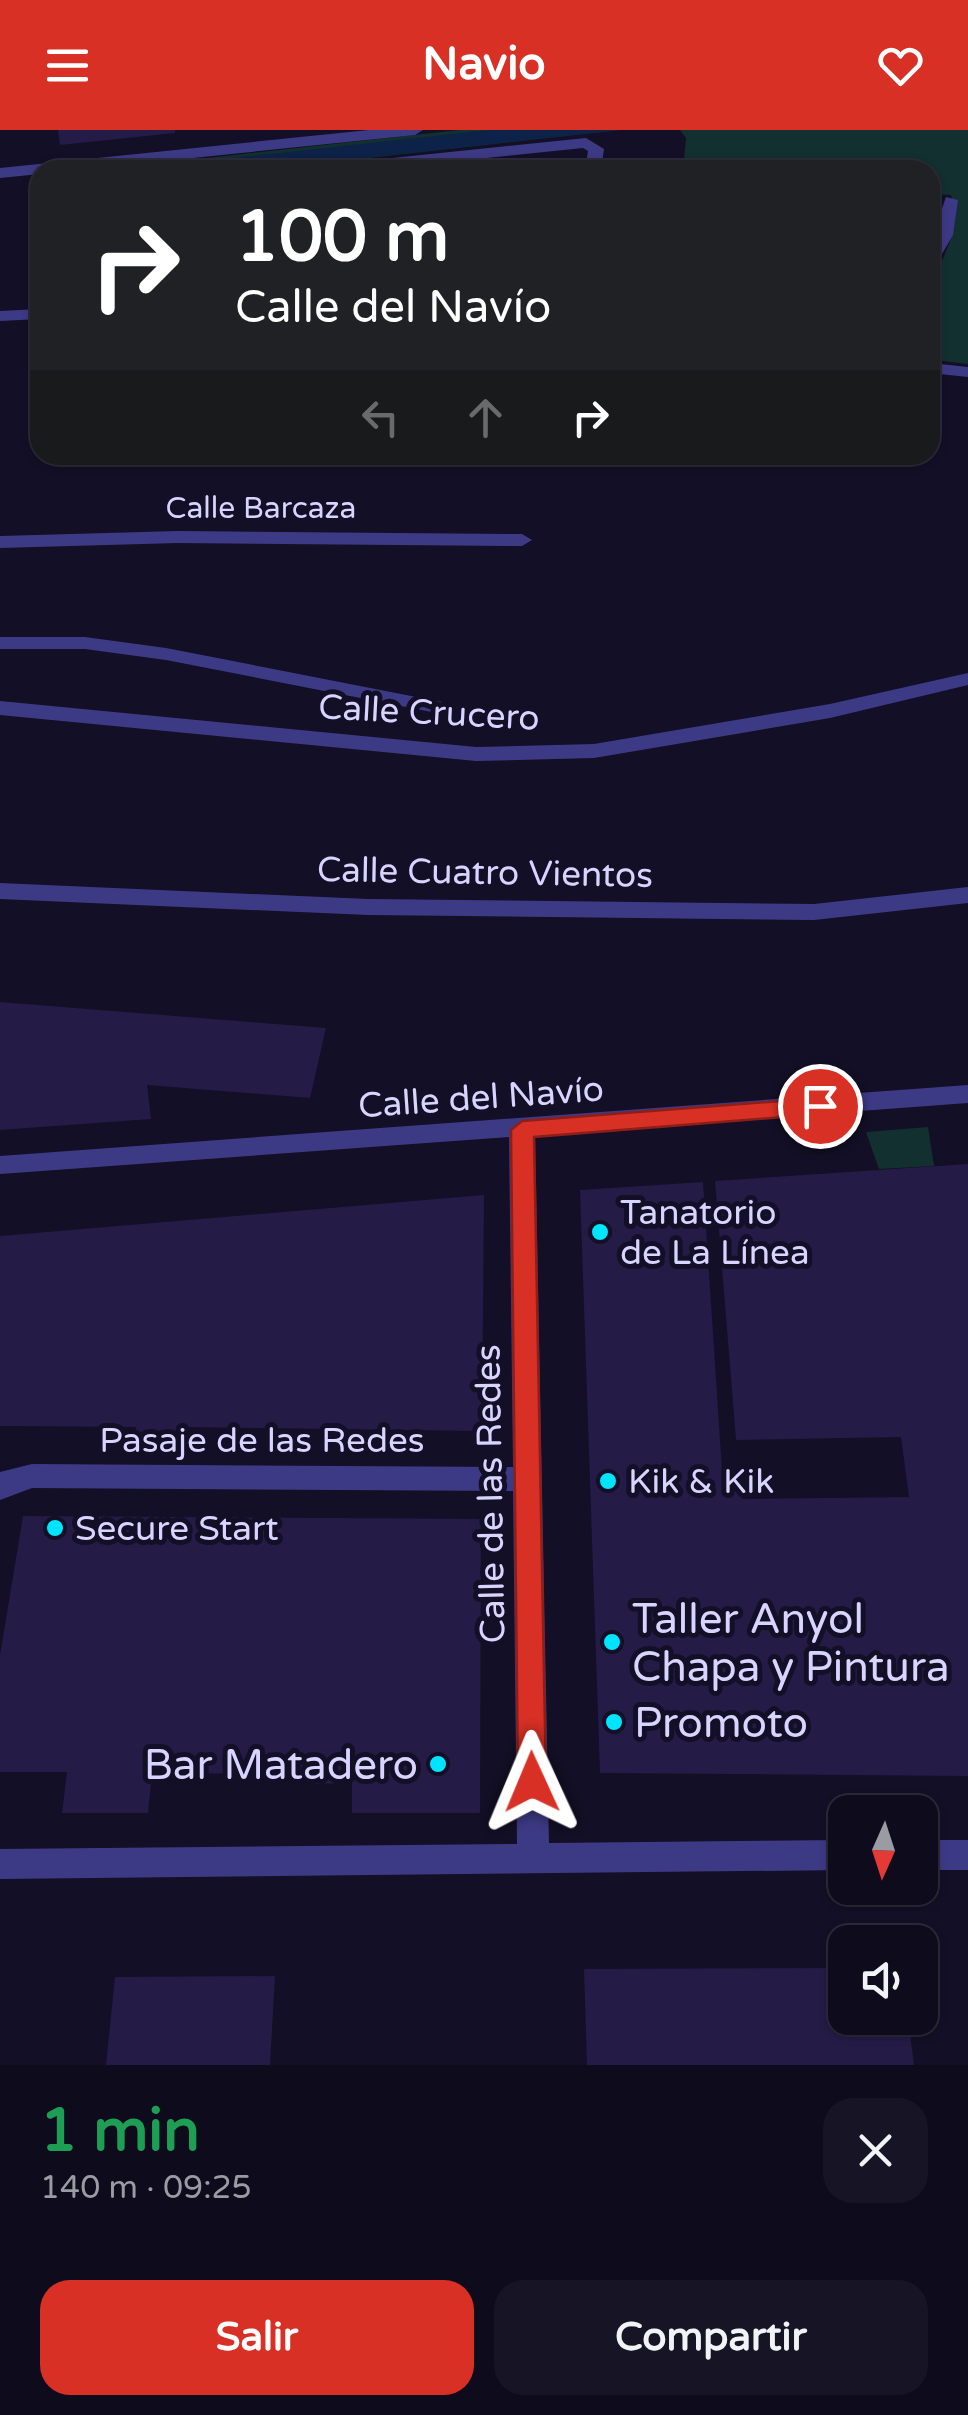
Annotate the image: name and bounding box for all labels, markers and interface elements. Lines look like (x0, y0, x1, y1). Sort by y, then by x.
icon: menu (40, 38, 95, 93)
text: Navio (422, 38, 546, 92)
icon: heart (873, 38, 928, 93)
text: 100 m (235, 196, 449, 280)
icon: right (70, 200, 200, 330)
text: Calle del Navío (235, 281, 551, 335)
icon: left (353, 390, 408, 445)
icon: ahead (458, 390, 513, 445)
icon: right (563, 390, 618, 445)
street label: Calle Barcaza (166, 490, 356, 527)
street label: Calle Crucero (317, 686, 541, 740)
street label: Calle Cuatro Vientos (317, 849, 653, 897)
pin (778, 1064, 863, 1149)
street label: Calle del Navío (357, 1068, 605, 1128)
icon: arrive (793, 1079, 848, 1134)
place label: Tanatorio de La Línea (620, 1192, 810, 1274)
marker: Tanatorio de La Línea (589, 1221, 611, 1243)
street label: Calle de las Redes (467, 1344, 515, 1644)
street label: Pasaje de las Redes (99, 1420, 425, 1462)
place label: Kik & Kik (628, 1461, 774, 1503)
marker: Kik & Kik (597, 1470, 619, 1492)
place label: Secure Start (75, 1508, 279, 1550)
marker: Secure Start (44, 1517, 66, 1539)
place label: Taller Anyol Chapa y Pintura (632, 1594, 950, 1693)
marker: Taller Anyol Chapa y Pintura (601, 1631, 623, 1653)
place label: Promoto (634, 1698, 808, 1749)
marker: Promoto (603, 1711, 625, 1733)
position arrow (480, 1730, 584, 1834)
place label: Bar Matadero (144, 1740, 418, 1791)
marker: Bar Matadero (427, 1753, 449, 1775)
north arrow (828, 1795, 938, 1905)
map controls (828, 1795, 938, 2035)
button: sound (828, 1925, 938, 2035)
text: 1 min (40, 2095, 200, 2167)
button: close (823, 2098, 928, 2203)
text: 140 m · 09:25 (40, 2169, 252, 2207)
button: Salir (40, 2280, 474, 2395)
button: Compartir (494, 2280, 928, 2395)

